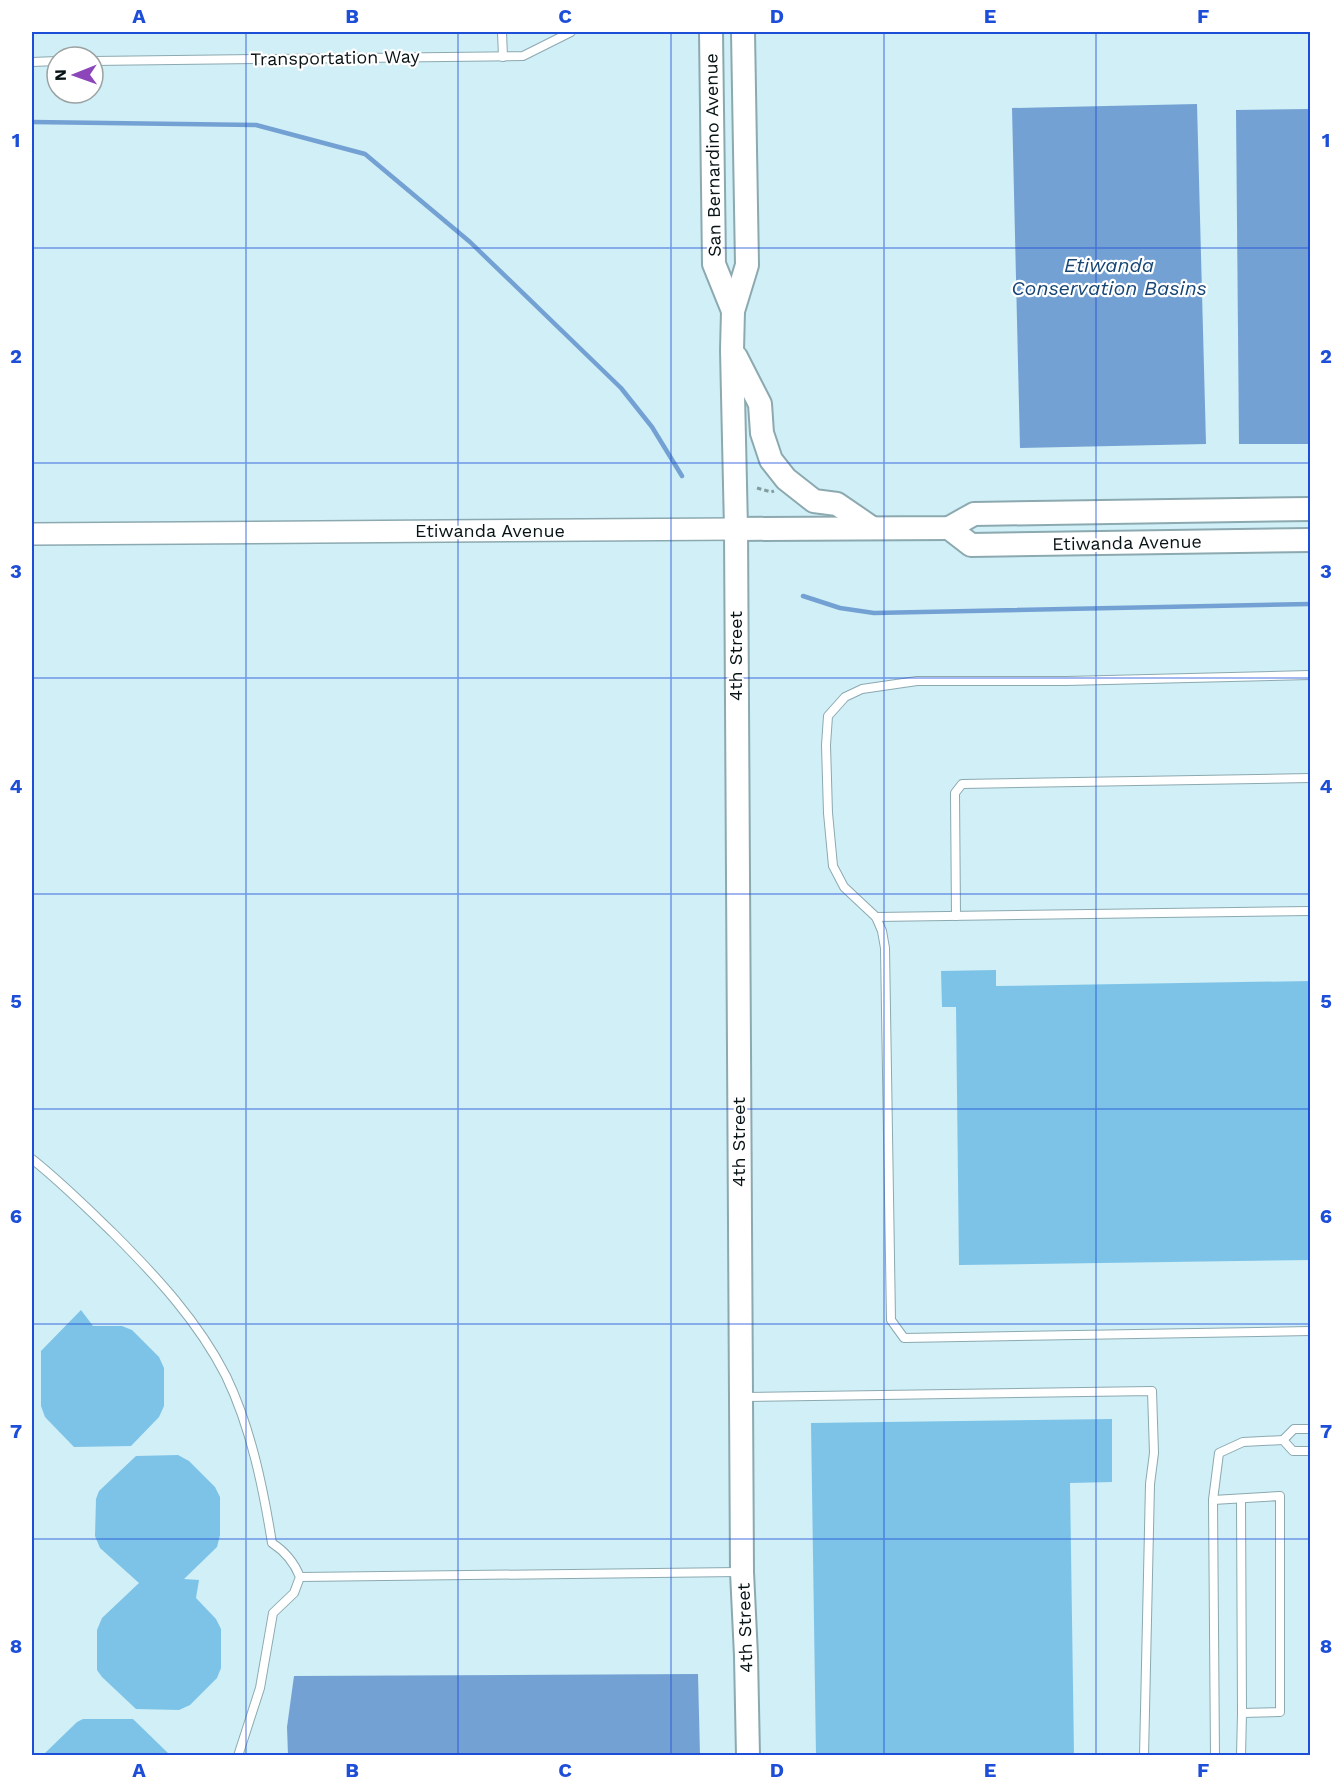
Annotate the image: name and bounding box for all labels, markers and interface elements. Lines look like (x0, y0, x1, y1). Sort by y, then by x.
text: A (132, 4, 146, 28)
text: B (345, 4, 359, 28)
text: C (558, 4, 572, 28)
text: D (770, 4, 784, 28)
text: E (984, 4, 996, 28)
text: F (1197, 4, 1209, 28)
north arrow (45, 45, 105, 105)
street label: Transportation Way (250, 46, 421, 69)
street label: San Bernardino Avenue (700, 53, 725, 257)
text: N (51, 69, 70, 81)
text: 1 (12, 128, 20, 152)
text: 1 (1322, 128, 1330, 152)
water label: Etiwanda Conservation Basins (1011, 253, 1207, 300)
text: 2 (10, 344, 22, 368)
text: 2 (1320, 344, 1332, 368)
street label: Etiwanda Avenue (415, 520, 565, 541)
street label: Etiwanda Avenue (1052, 531, 1202, 554)
text: 3 (10, 559, 22, 583)
text: 3 (1320, 559, 1332, 583)
street label: 4th Street (725, 611, 746, 701)
text: 4 (10, 774, 23, 798)
text: 4 (1320, 774, 1333, 798)
text: 5 (10, 989, 22, 1013)
text: 5 (1320, 989, 1332, 1013)
street label: 4th Street (728, 1097, 749, 1187)
text: 6 (10, 1204, 22, 1228)
text: 6 (1320, 1204, 1332, 1228)
text: 7 (10, 1419, 22, 1443)
text: 7 (1320, 1419, 1332, 1443)
street label: 4th Street (732, 1582, 757, 1673)
text: 8 (10, 1634, 22, 1658)
text: 8 (1320, 1634, 1332, 1658)
text: A (132, 1758, 146, 1782)
text: B (345, 1758, 359, 1782)
text: C (558, 1758, 572, 1782)
text: D (770, 1758, 784, 1782)
text: E (984, 1758, 996, 1782)
text: F (1197, 1758, 1209, 1782)

